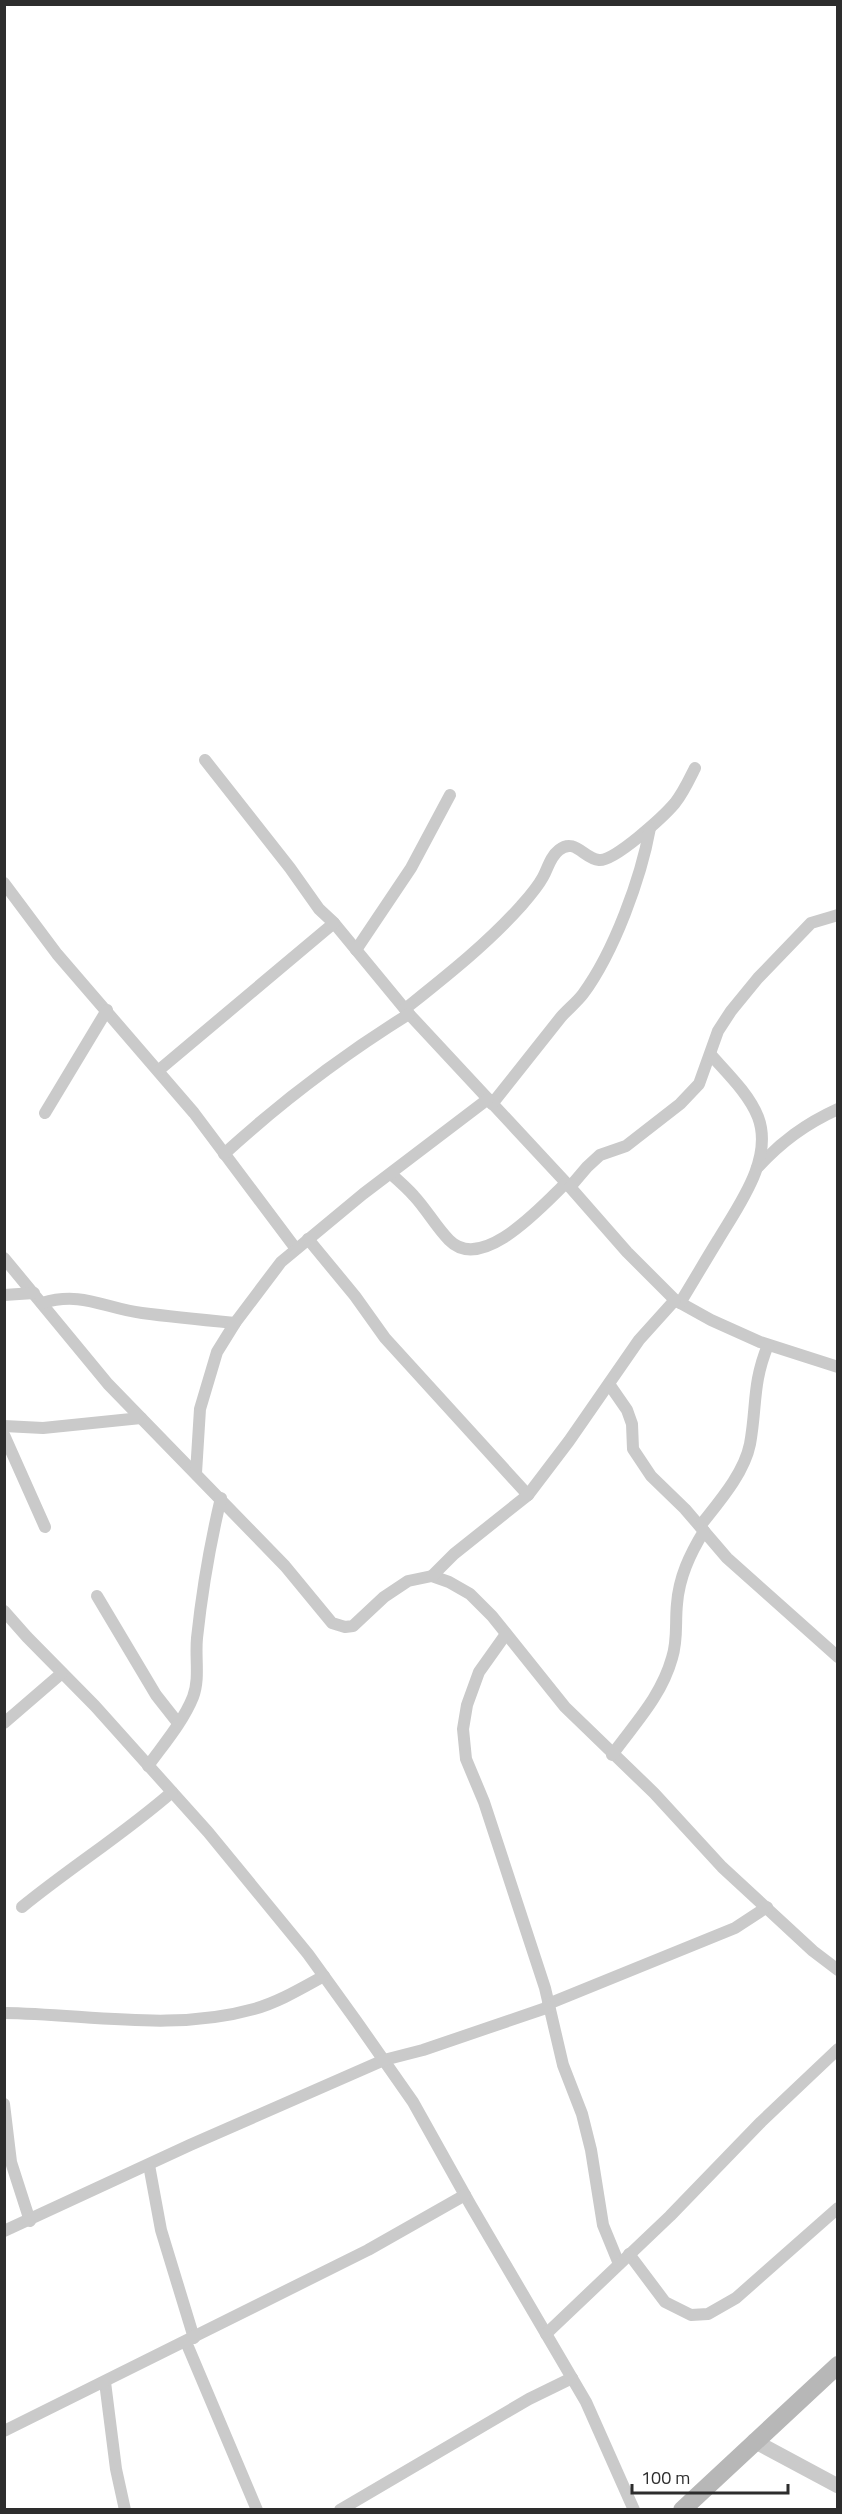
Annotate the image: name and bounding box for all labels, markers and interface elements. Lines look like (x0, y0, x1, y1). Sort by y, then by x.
scale bar (632, 2457, 788, 2495)
text: 100 m (641, 2464, 690, 2491)

